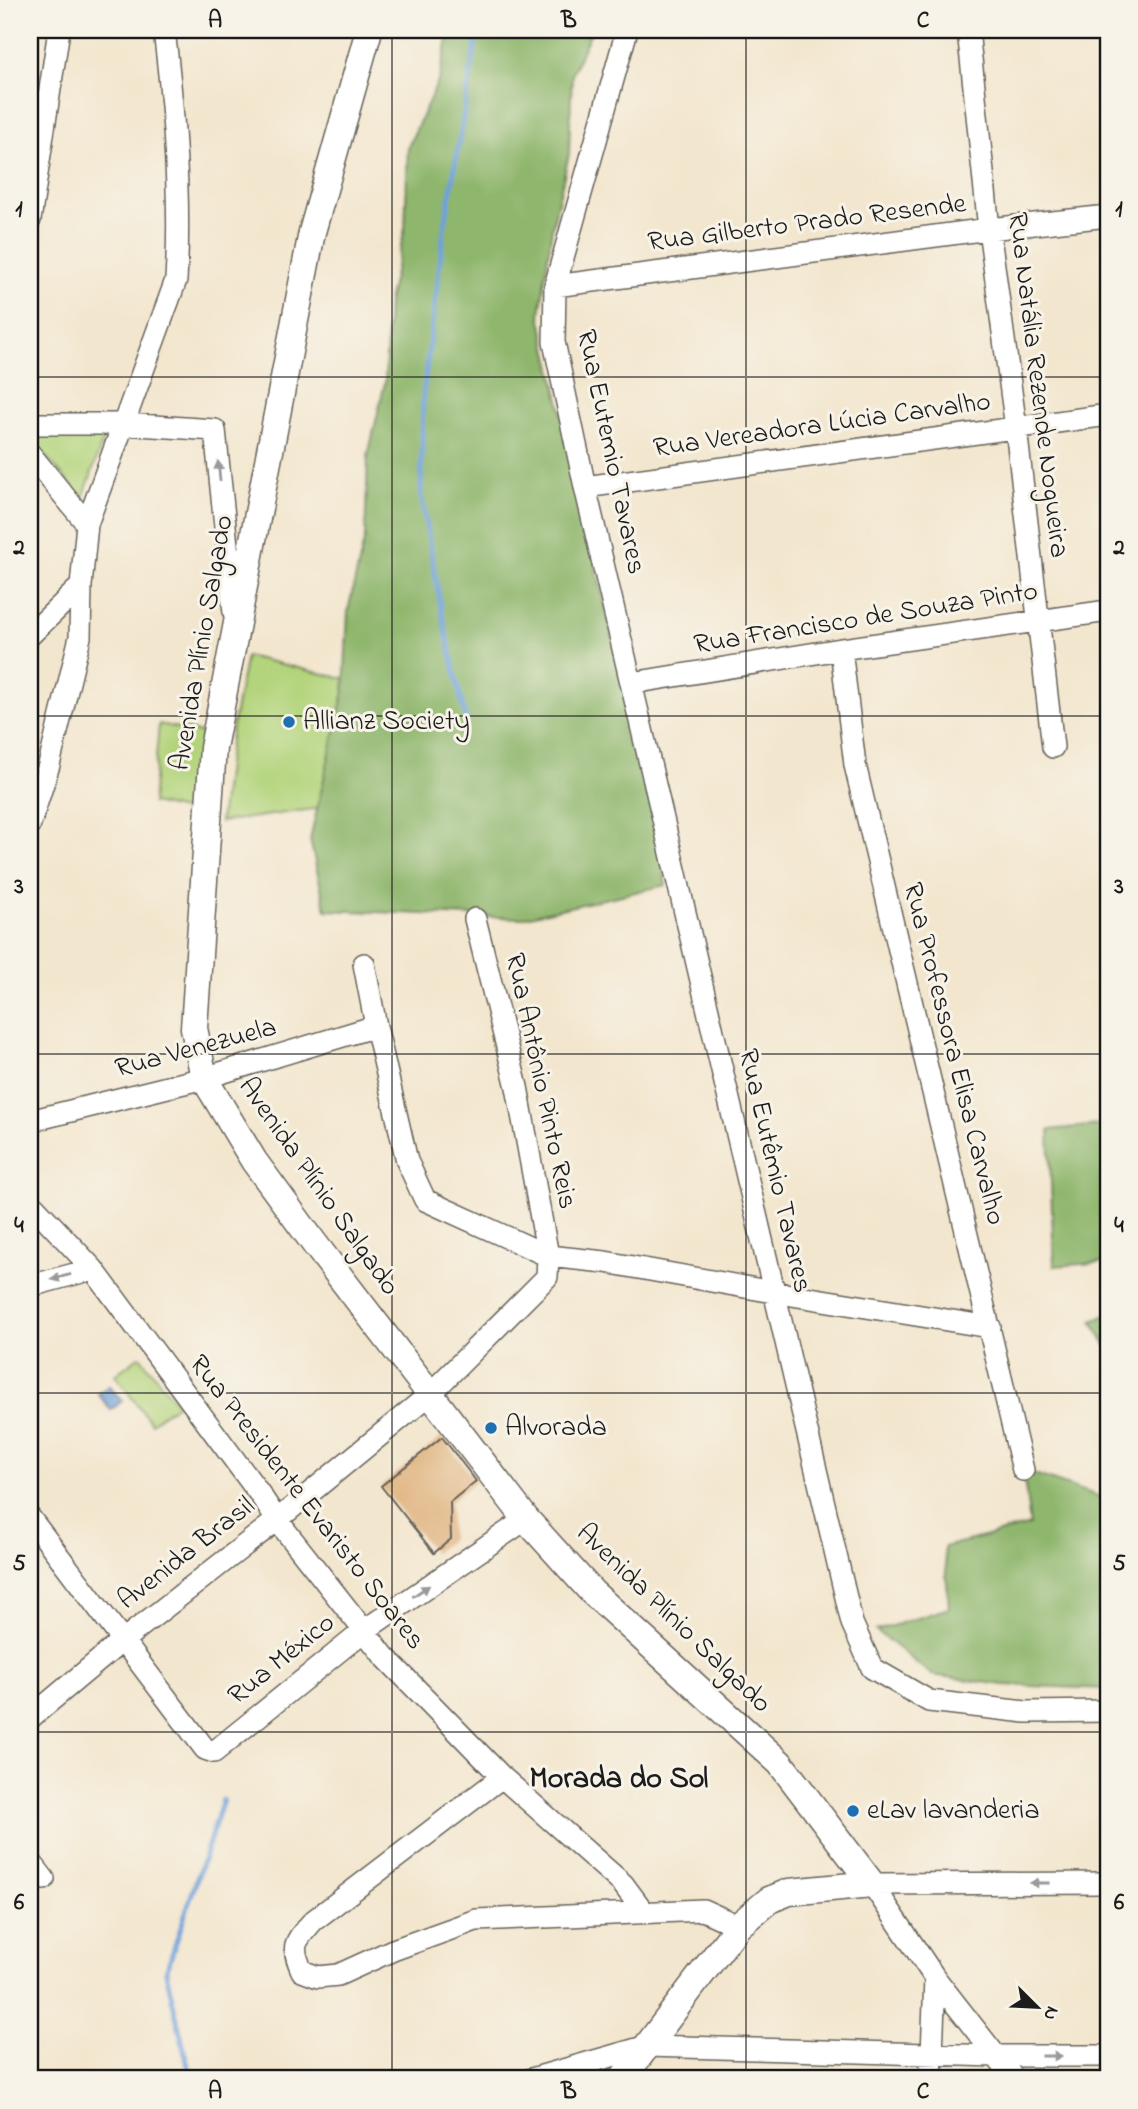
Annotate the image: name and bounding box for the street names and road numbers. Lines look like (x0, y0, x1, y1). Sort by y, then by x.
street label: Rua Gilberto Prado Resende (646, 184, 969, 264)
street label: Rua Natália Rezende Nogueira (995, 210, 1079, 560)
street label: Rua Eutemio Tavares (564, 326, 656, 578)
street label: Rua Vereadora Lúcia Carvalho (651, 382, 993, 470)
street label: Avenida Plínio Salgado (160, 512, 246, 774)
street label: Rua Francisco de Souza Pinto (691, 572, 1041, 666)
street label: Rua Professora Elisa Carvalho (891, 879, 1015, 1229)
street label: Rua Antônio Pinto Reis (493, 949, 587, 1213)
street label: Rua Venezuela (111, 1008, 281, 1090)
street label: Rua Eutêmio Tavares (726, 1045, 822, 1297)
street label: Avenida Plínio Salgado (227, 1069, 409, 1305)
street label: Rua Presidente Evaristo Soares (178, 1347, 434, 1659)
street label: Avenida Brasil (109, 1487, 265, 1621)
street label: Avenida Plínio Salgado (566, 1514, 780, 1724)
street label: Rua México (219, 1604, 345, 1716)

